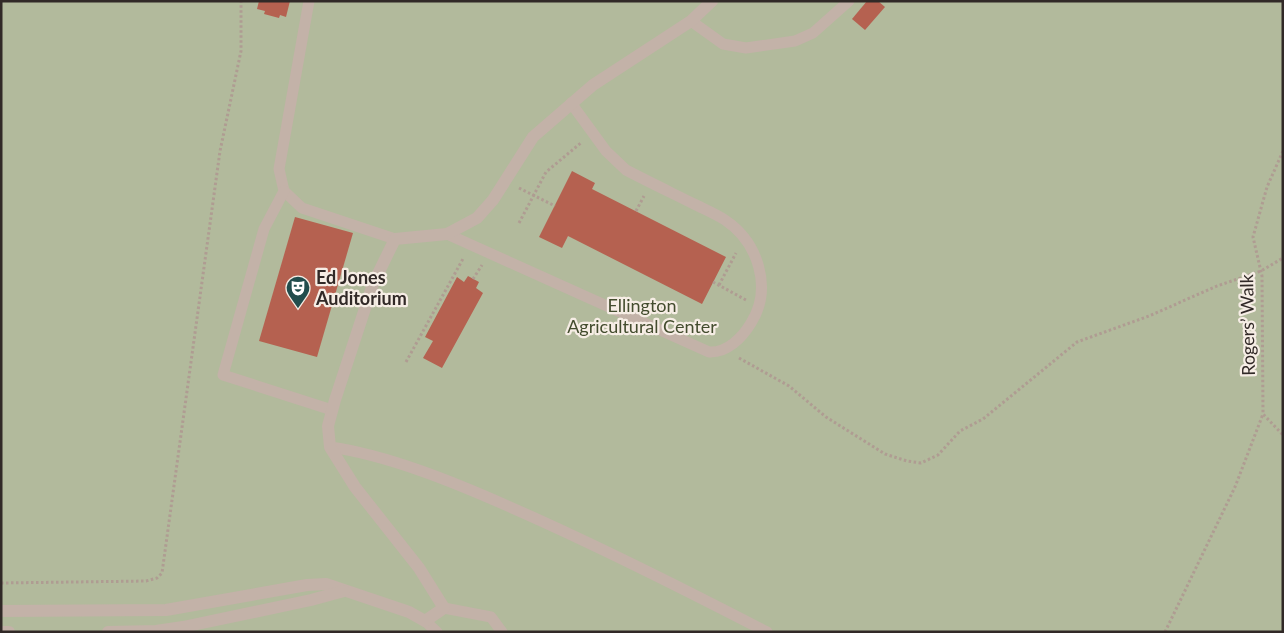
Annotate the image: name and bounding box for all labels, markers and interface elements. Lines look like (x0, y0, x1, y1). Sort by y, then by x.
place label: Ed Jones Auditorium (315, 266, 407, 309)
street label: Rogers’ Walk (1235, 273, 1259, 376)
theatre icon: Ed Jones Auditorium (285, 275, 311, 309)
park label: Ellington Agricultural Center (567, 294, 717, 337)

